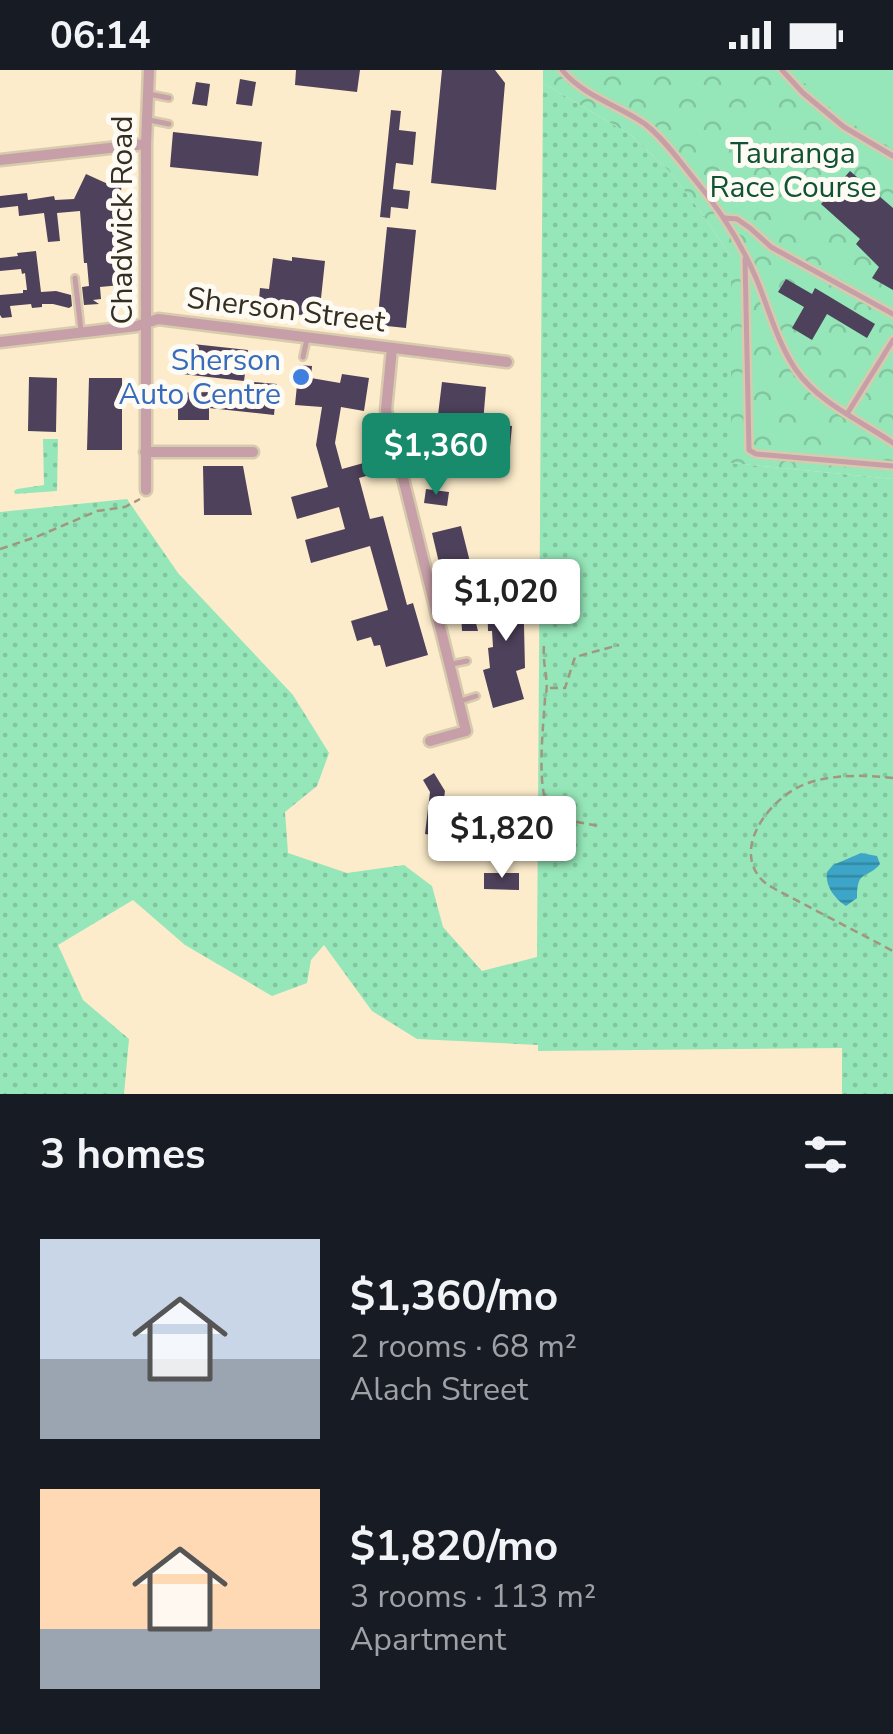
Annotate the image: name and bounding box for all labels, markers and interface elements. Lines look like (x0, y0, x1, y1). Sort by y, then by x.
text: 06:14 (50, 10, 151, 61)
street label: Chadwick Road (102, 115, 143, 325)
park label: Tauranga Race Course (710, 133, 876, 208)
street label: Sherson Street (184, 277, 388, 343)
place label: Sherson Auto Centre (118, 340, 281, 415)
marker: Sherson Auto Centre (290, 366, 312, 388)
pin: $1,360 (355, 413, 517, 498)
text: $1,360 (384, 424, 488, 467)
pin: $1,020 (425, 559, 587, 644)
text: $1,020 (454, 570, 558, 613)
pin: $1,820 (421, 796, 583, 881)
text: $1,820 (450, 807, 554, 850)
text: 3 homes (40, 1126, 205, 1183)
icon: filters (798, 1127, 853, 1182)
text: $1,360/mo (350, 1268, 558, 1325)
icon: home (120, 1279, 240, 1399)
text: 2 rooms · 68 m² (350, 1325, 577, 1368)
text: Alach Street (350, 1368, 528, 1411)
text: $1,820/mo (350, 1518, 558, 1575)
icon: home (120, 1529, 240, 1649)
text: 3 rooms · 113 m² (350, 1575, 596, 1618)
text: Apartment (350, 1618, 506, 1661)

